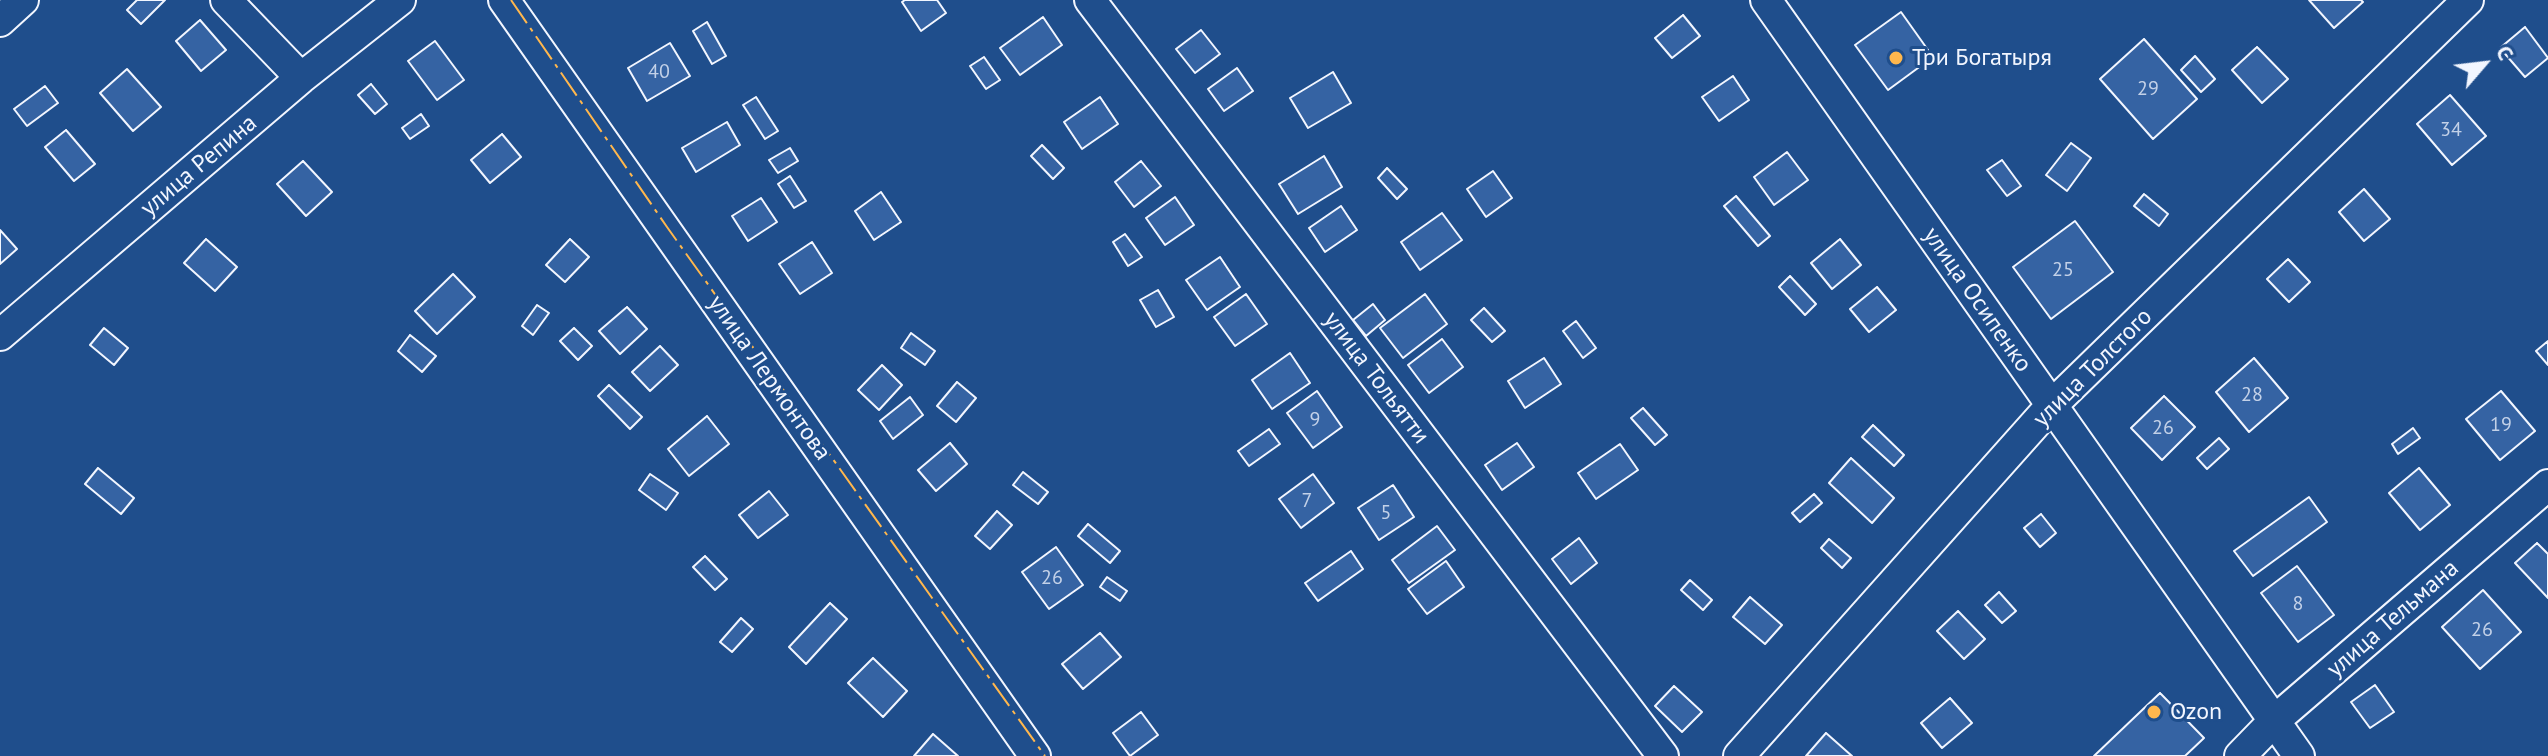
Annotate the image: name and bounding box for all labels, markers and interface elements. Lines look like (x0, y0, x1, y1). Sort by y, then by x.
north arrow (2444, 24, 2524, 104)
text: С (2490, 41, 2520, 65)
place label: Три Богатыря (1912, 44, 2052, 72)
marker: Три Богатыря (1887, 49, 1905, 67)
house number: 40 (648, 60, 670, 84)
house number: 29 (2137, 77, 2159, 101)
street label: улица Репина (135, 109, 263, 223)
house number: 34 (2440, 118, 2462, 142)
street label: улица Осипенко (1916, 222, 2038, 378)
house number: 25 (2052, 258, 2074, 282)
street label: улица Лермонтова (701, 290, 837, 466)
street label: улица Толстого (2028, 303, 2158, 433)
street label: улица Тольятти (1317, 306, 1435, 450)
house number: 28 (2241, 383, 2263, 407)
house number: 9 (1310, 408, 1320, 432)
house number: 19 (2490, 413, 2512, 437)
house number: 26 (2152, 416, 2174, 440)
house number: 7 (1302, 489, 1312, 513)
house number: 5 (1381, 501, 1391, 525)
street label: улица Тельмана (2321, 554, 2465, 684)
house number: 26 (1041, 566, 1063, 590)
house number: 8 (2293, 592, 2303, 616)
house number: 26 (2471, 618, 2493, 642)
place label: Ozon (2170, 698, 2222, 726)
marker: Ozon (2145, 703, 2163, 721)

